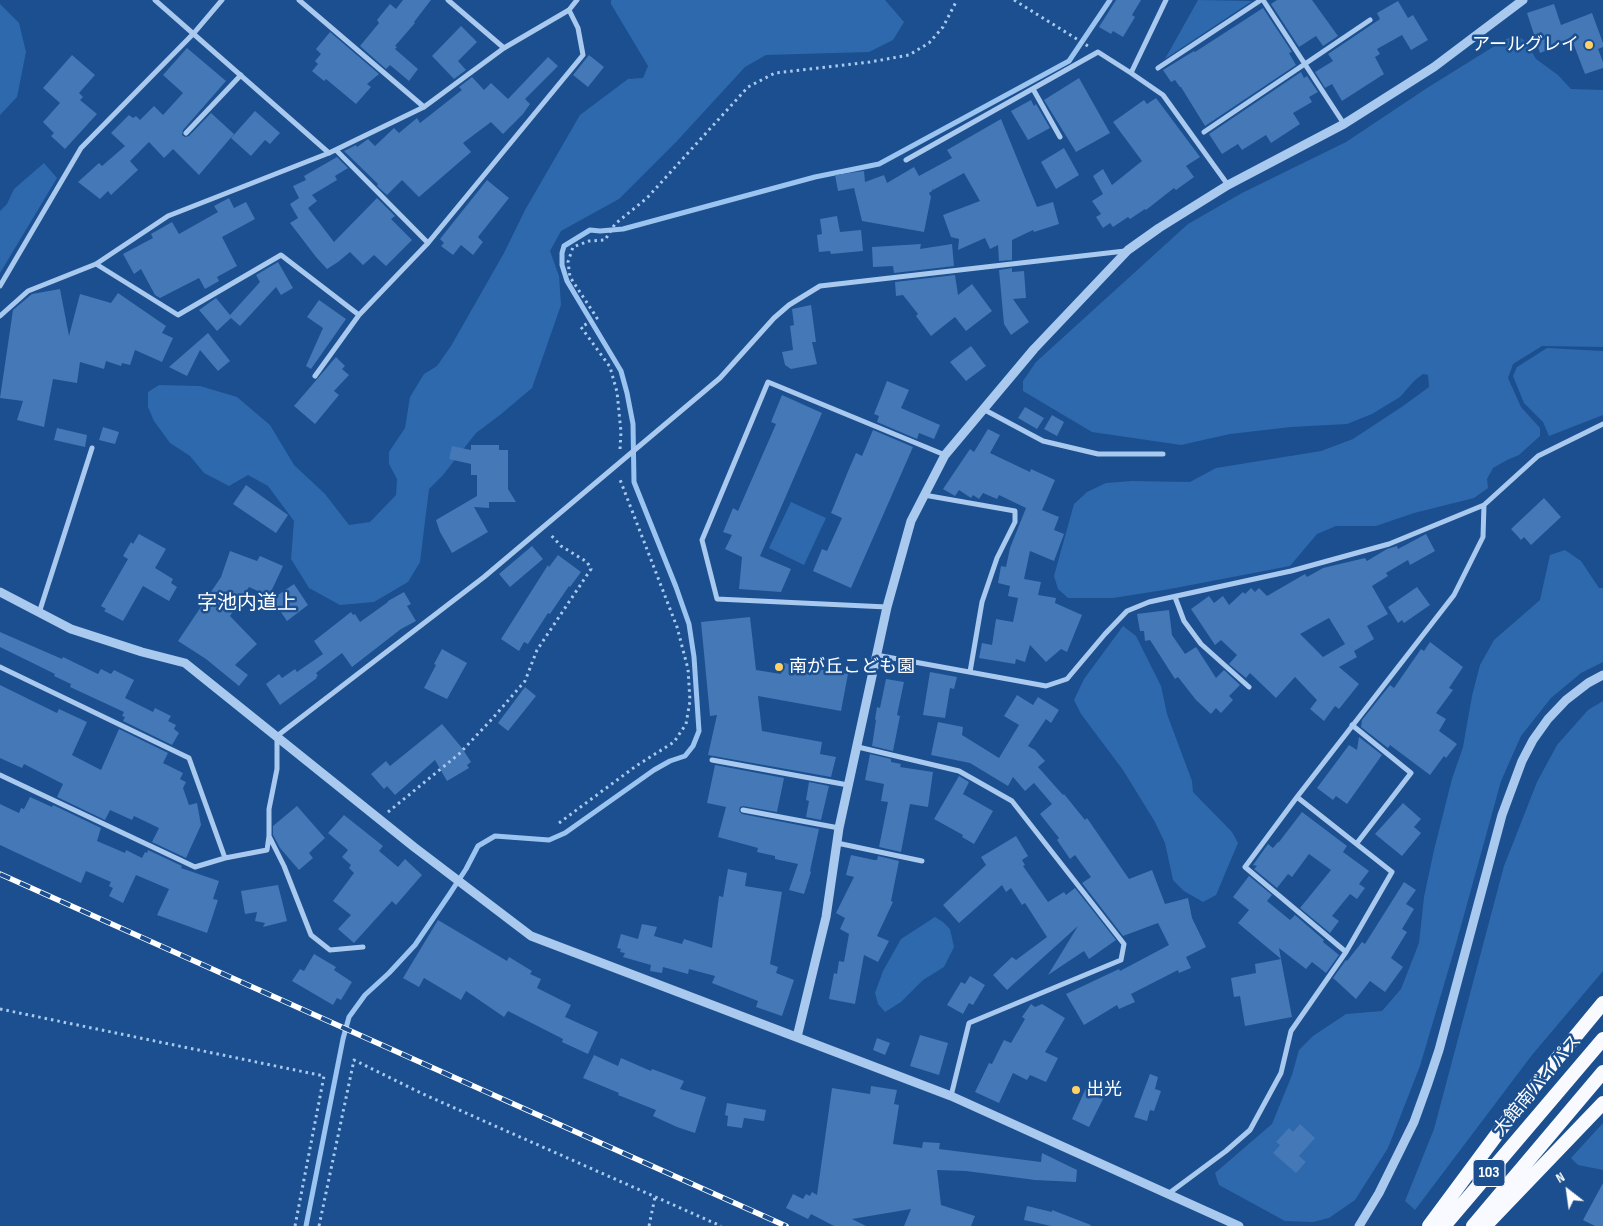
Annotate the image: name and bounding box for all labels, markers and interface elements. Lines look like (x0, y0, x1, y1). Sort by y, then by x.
place label: アールグレイ (1472, 34, 1579, 56)
marker: アールグレイ (1583, 39, 1595, 51)
district label: 字池内道上 (197, 592, 297, 616)
place label: 南が丘こども園 (789, 656, 915, 678)
marker: 南が丘こども園 (773, 661, 785, 673)
street label: 大館南バイパス (1489, 1031, 1587, 1141)
place label: 出光 (1086, 1079, 1122, 1101)
marker: 出光 (1070, 1084, 1082, 1096)
road number: 103 (1473, 1160, 1505, 1186)
north arrow (1543, 1166, 1593, 1216)
text: N (1553, 1168, 1568, 1187)

